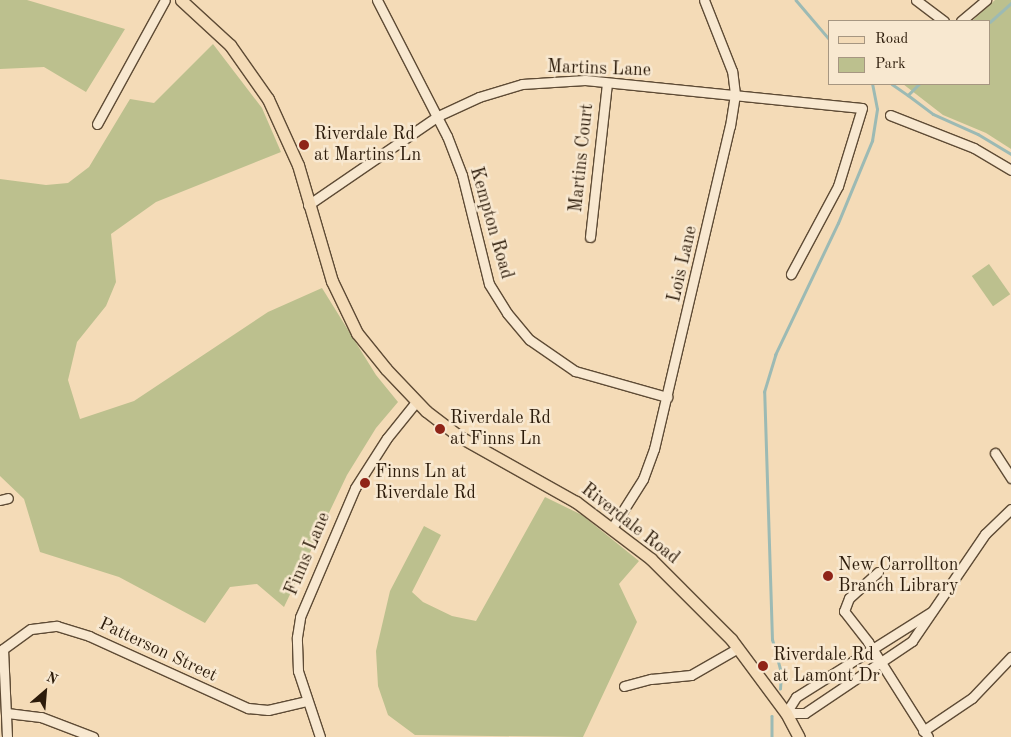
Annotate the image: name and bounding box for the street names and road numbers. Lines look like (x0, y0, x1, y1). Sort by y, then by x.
street label: Martins Lane (547, 56, 651, 82)
street label: Martins Court (566, 102, 598, 214)
street label: Kempton Road (465, 164, 517, 282)
street label: Lois Lane (664, 224, 702, 304)
street label: Riverdale Road (577, 479, 683, 569)
street label: Finns Lane (281, 509, 335, 599)
street label: Patterson Street (96, 613, 220, 687)

